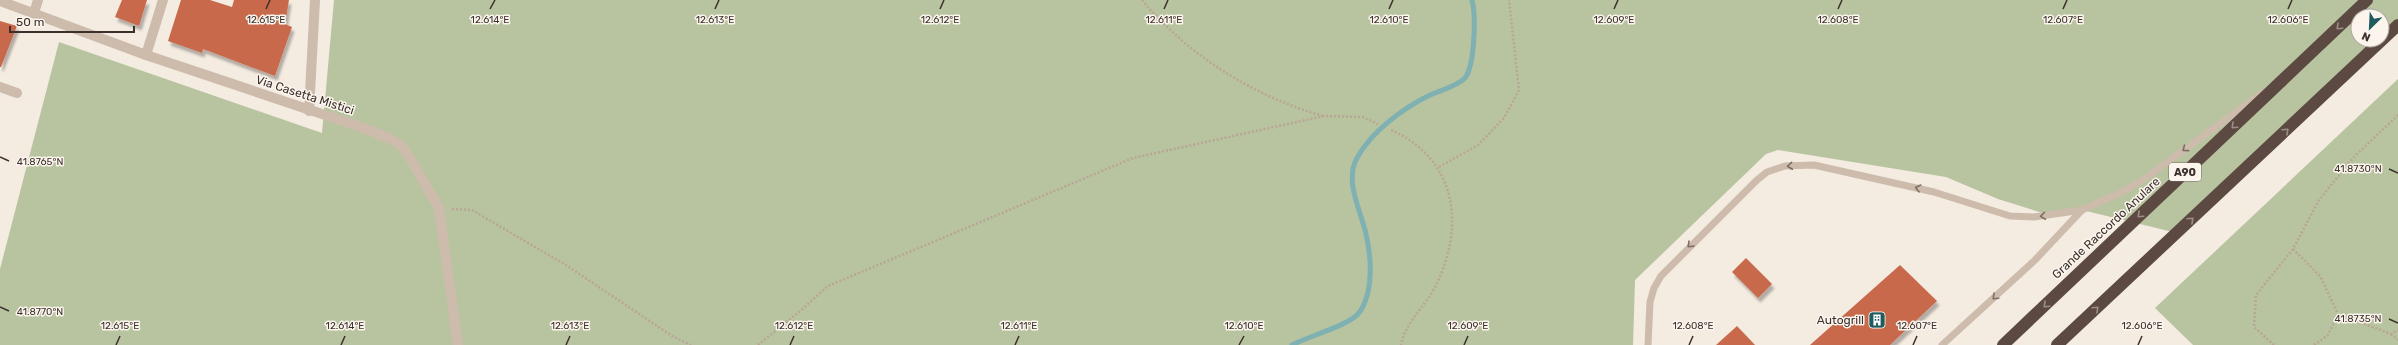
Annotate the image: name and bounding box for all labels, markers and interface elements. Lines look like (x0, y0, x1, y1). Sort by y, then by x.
scale bar (10, 8, 134, 34)
north arrow (2350, 8, 2390, 48)
text: 12.615°E (247, 14, 285, 26)
text: 12.614°E (471, 14, 509, 26)
text: 12.613°E (696, 14, 734, 26)
text: 12.612°E (921, 14, 959, 26)
text: 12.611°E (1146, 14, 1182, 26)
text: 12.610°E (1370, 14, 1408, 26)
text: 12.609°E (1594, 14, 1634, 26)
text: 12.608°E (1817, 14, 1859, 26)
text: 12.607°E (2043, 14, 2083, 26)
text: 12.606°E (2268, 14, 2308, 26)
text: 50 m (16, 15, 44, 29)
one-way arrow (2336, 22, 2344, 30)
text: N (2360, 29, 2372, 44)
street label: Via Casetta Mistici (254, 73, 356, 117)
one-way arrow (2231, 121, 2239, 128)
one-way arrow (2281, 128, 2288, 135)
one-way arrow (2183, 144, 2190, 151)
text: 41.8765°N (17, 156, 63, 168)
one-way arrow (1787, 161, 1793, 170)
road number: A90 (2169, 163, 2201, 181)
text: 41.8730°N (2334, 163, 2382, 175)
street label: Grande Raccordo Anulare (2049, 174, 2163, 282)
one-way arrow (1914, 184, 1921, 192)
one-way arrow (2137, 210, 2145, 218)
one-way arrow (2040, 211, 2046, 220)
one-way arrow (2186, 217, 2194, 224)
one-way arrow (1687, 240, 1695, 248)
one-way arrow (1992, 292, 2000, 300)
one-way arrow (2043, 300, 2050, 307)
text: 41.8770°N (17, 306, 63, 318)
one-way arrow (2091, 306, 2099, 313)
building icon: Autogrill (1867, 310, 1887, 330)
place label: Autogrill (1817, 313, 1864, 327)
text: 41.8735°N (2335, 313, 2382, 325)
text: 12.615°E (101, 320, 139, 332)
text: 12.614°E (326, 320, 364, 332)
text: 12.613°E (551, 320, 589, 332)
text: 12.612°E (775, 320, 813, 332)
text: 12.611°E (1001, 320, 1037, 332)
text: 12.610°E (1225, 320, 1263, 332)
text: 12.609°E (1448, 320, 1488, 332)
text: 12.608°E (1672, 320, 1714, 332)
text: 12.607°E (1897, 320, 1937, 332)
text: 12.606°E (2122, 320, 2162, 332)

